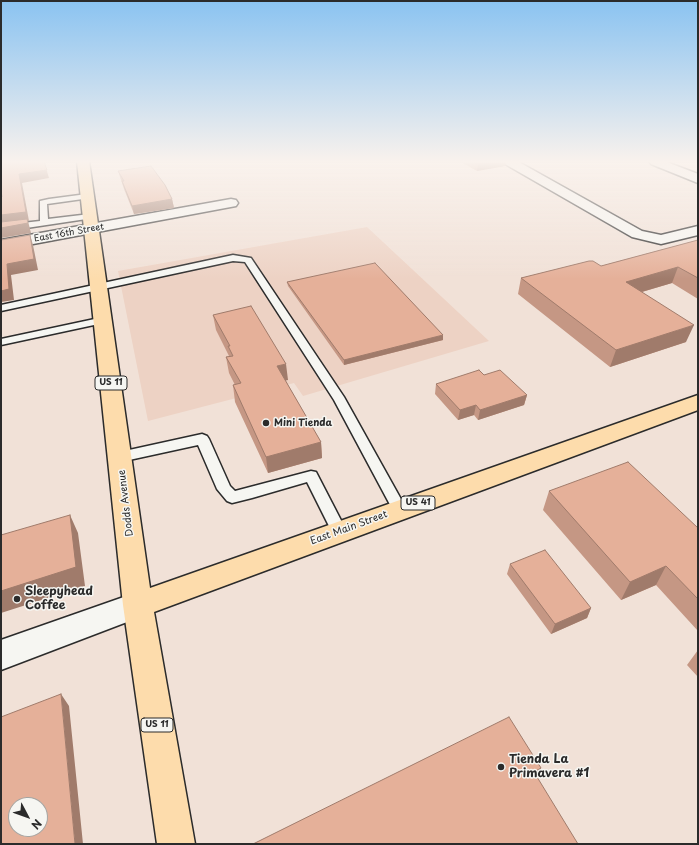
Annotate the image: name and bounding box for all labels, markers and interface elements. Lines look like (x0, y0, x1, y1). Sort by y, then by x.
street label: East 16th Street (33, 222, 105, 244)
road number: US 11 (95, 376, 127, 390)
place label: Mini Tienda (274, 417, 332, 429)
marker: Mini Tienda (261, 418, 271, 428)
street label: Dodds Avenue (116, 469, 136, 537)
road number: US 41 (401, 496, 435, 510)
street label: East Main Street (309, 508, 389, 548)
place label: Sleepyhead Coffee (25, 585, 93, 613)
marker: Sleepyhead Coffee (12, 594, 22, 604)
road number: US 11 (141, 718, 173, 732)
place label: Tienda La Primavera #1 (509, 753, 589, 781)
marker: Tienda La Primavera #1 (496, 762, 506, 772)
north arrow (8, 797, 48, 837)
text: N (27, 816, 46, 833)

